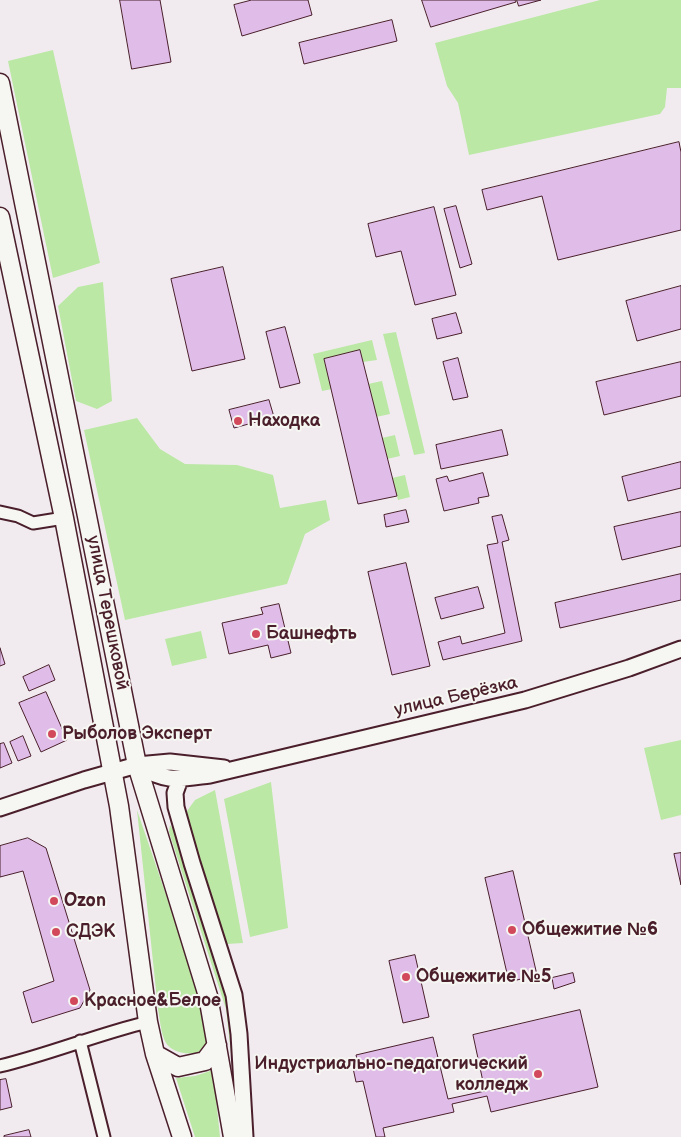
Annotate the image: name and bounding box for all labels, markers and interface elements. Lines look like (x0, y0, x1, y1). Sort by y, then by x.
place label: Находка (248, 410, 320, 432)
marker: Находка (232, 415, 244, 427)
street label: улица Терешковой (81, 534, 133, 692)
place label: Башнефть (266, 623, 357, 645)
marker: Башнефть (250, 628, 262, 640)
street label: улица Берёзка (392, 672, 520, 722)
place label: Рыболов Эксперт (62, 723, 212, 745)
marker: Рыболов Эксперт (46, 728, 58, 740)
place label: Ozon (64, 890, 106, 912)
marker: Ozon (48, 895, 60, 907)
place label: Общежитие №6 (522, 919, 658, 941)
place label: СДЭК (66, 921, 115, 943)
marker: Общежитие №6 (506, 924, 518, 936)
marker: СДЭК (50, 926, 62, 938)
place label: Общежитие №5 (416, 966, 551, 988)
marker: Общежитие №5 (400, 971, 412, 983)
place label: Красное&Белое (84, 990, 221, 1012)
marker: Красное&Белое (68, 995, 80, 1007)
place label: Индустриально-педагогический колледж (254, 1053, 528, 1096)
marker: Индустриально-педагогический колледж (532, 1068, 544, 1080)

